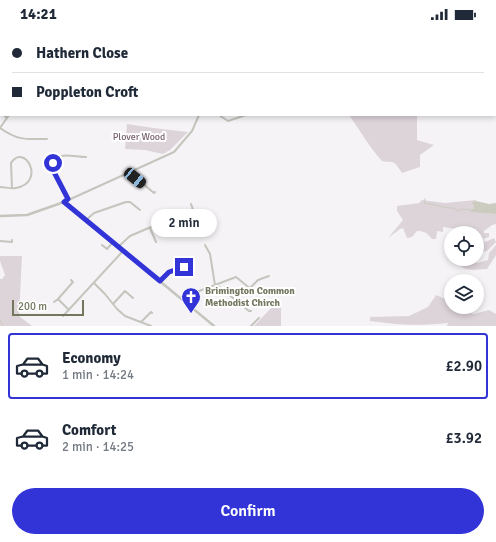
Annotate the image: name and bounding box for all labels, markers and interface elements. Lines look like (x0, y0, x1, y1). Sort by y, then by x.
text: 14:21 (20, 5, 57, 23)
text: Hathern Close (36, 44, 128, 62)
text: Poppleton Croft (36, 83, 138, 101)
park label: Plover Wood (113, 131, 165, 143)
route start (44, 154, 62, 172)
car (122, 166, 148, 190)
callout: 2 min (151, 209, 217, 237)
text: 2 min (168, 215, 200, 231)
map controls (444, 226, 484, 314)
button: locate (444, 226, 484, 266)
route end (175, 258, 193, 276)
button: layers (444, 274, 484, 314)
place label: Brimington Common Methodist Chirch (205, 285, 295, 309)
church icon: Brimington Common Methodist Chirch (180, 286, 202, 314)
scale bar (12, 298, 84, 317)
text: 200 m (18, 300, 47, 313)
icon: car (14, 348, 50, 384)
text: Economy (62, 349, 121, 367)
text: £2.90 (445, 357, 482, 375)
text: 1 min · 14:24 (62, 367, 134, 383)
icon: car (14, 420, 50, 456)
text: Comfort (62, 421, 116, 439)
text: £3.92 (445, 429, 482, 447)
text: 2 min · 14:25 (62, 439, 134, 455)
button: Confirm (12, 488, 484, 534)

